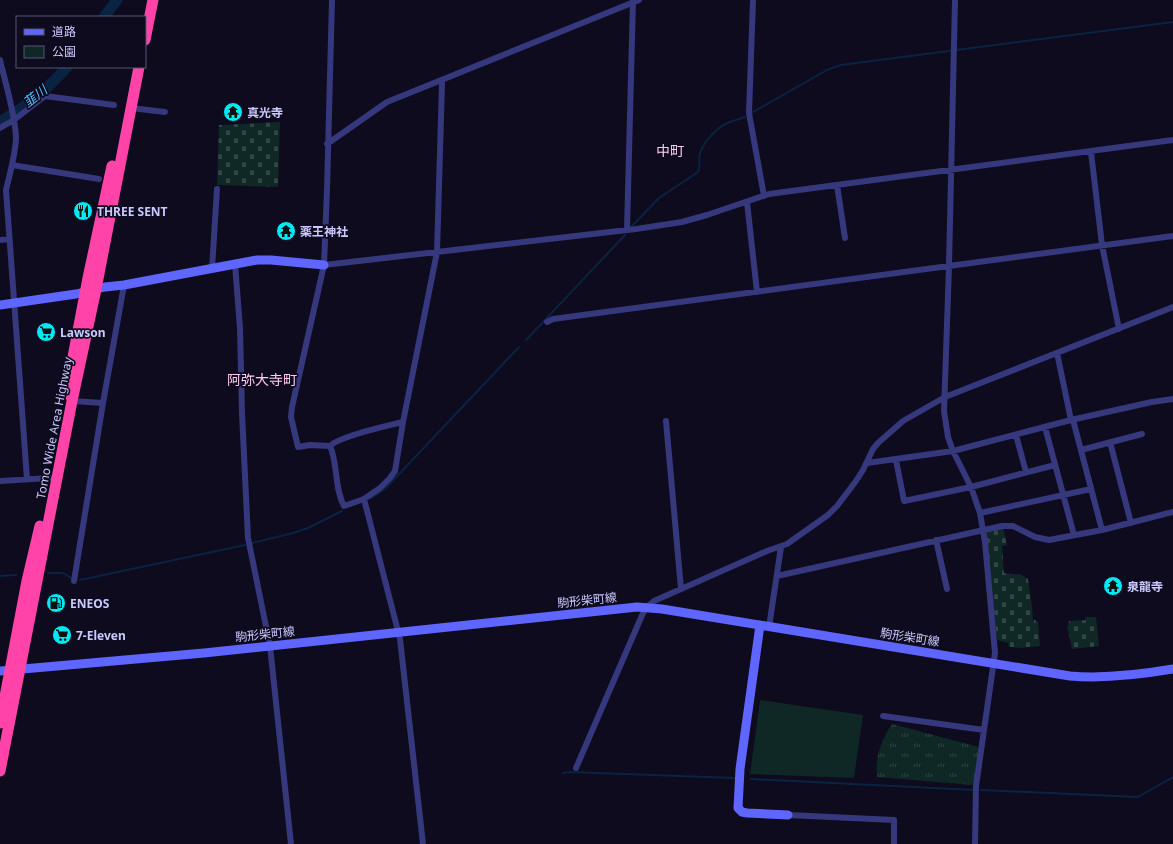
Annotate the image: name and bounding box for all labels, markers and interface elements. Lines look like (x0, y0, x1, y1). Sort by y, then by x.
legend (16, 16, 146, 68)
text: 道路 (52, 23, 76, 40)
text: 公園 (52, 43, 76, 60)
water label: 韮川 (19, 80, 52, 111)
temple icon: 真光寺 (222, 101, 244, 123)
place label: 真光寺 (247, 104, 283, 121)
district label: 中町 (656, 141, 684, 160)
restaurant icon: THREE SENT (72, 200, 94, 222)
place label: THREE SENT (97, 203, 168, 220)
temple icon: 薬王神社 (275, 220, 297, 242)
place label: 薬王神社 (300, 223, 348, 240)
supermarket icon: Lawson (35, 321, 57, 343)
place label: Lawson (60, 324, 106, 341)
street label: Tomo Wide Area Highway (32, 355, 76, 500)
district label: 阿弥大寺町 (227, 370, 297, 389)
temple icon: 泉龍寺 (1102, 575, 1124, 597)
place label: 泉龍寺 (1127, 578, 1163, 595)
street label: 駒形柴町線 (556, 588, 618, 612)
fuel station icon: ENEOS (45, 592, 67, 614)
place label: ENEOS (70, 595, 110, 612)
street label: 駒形柴町線 (234, 622, 296, 646)
supermarket icon: 7-Eleven (51, 624, 73, 646)
street label: 駒形柴町線 (879, 624, 941, 650)
place label: 7-Eleven (76, 627, 126, 644)

